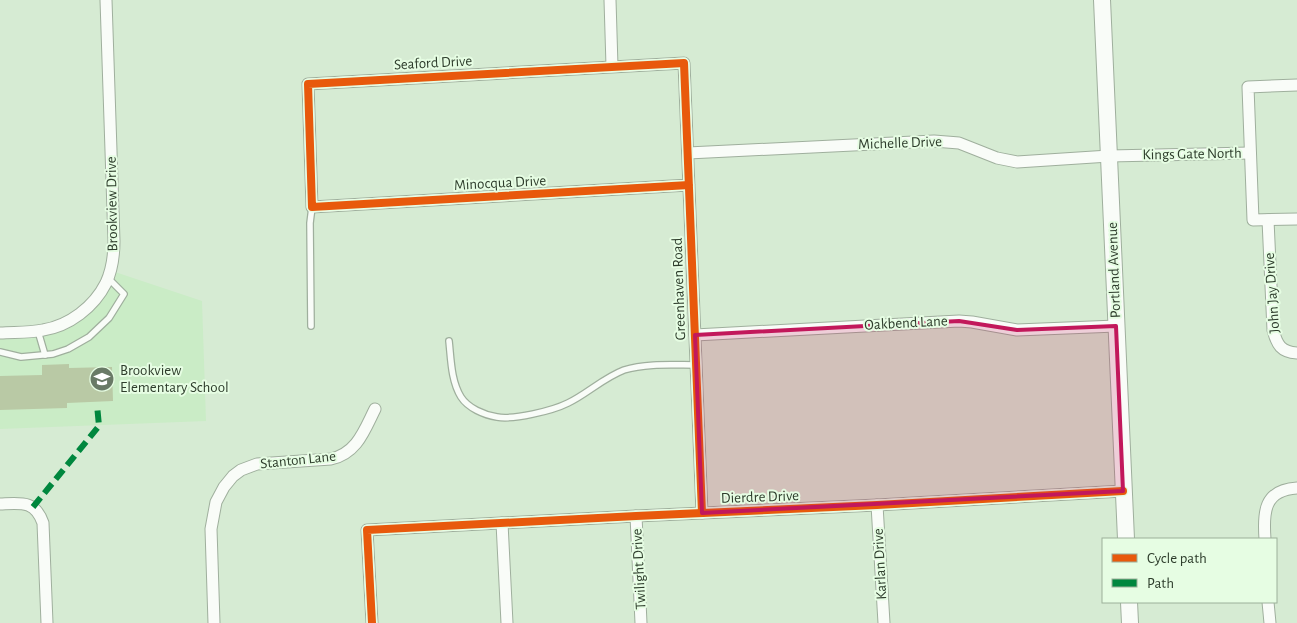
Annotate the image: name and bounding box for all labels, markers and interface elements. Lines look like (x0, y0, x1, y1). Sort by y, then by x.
street label: Seaford Drive (394, 53, 473, 73)
street label: Michelle Drive (858, 134, 942, 152)
street label: Kings Gate North (1142, 146, 1242, 162)
street label: Brookview Drive (104, 156, 120, 252)
street label: Minocqua Drive (454, 173, 547, 193)
street label: Portland Avenue (1105, 222, 1123, 318)
street label: Greenhaven Road (670, 237, 688, 341)
street label: John Jay Drive (1262, 252, 1282, 334)
street label: Oakbend Lane (864, 313, 948, 333)
place label: Brookview Elementary School (120, 363, 229, 395)
school or university icon: Brookview Elementary School (89, 366, 115, 392)
street label: Stanton Lane (259, 449, 337, 471)
street label: Dierdre Drive (721, 488, 799, 506)
street label: Twilight Drive (629, 528, 649, 610)
street label: Karlan Drive (871, 528, 889, 600)
legend (1102, 538, 1277, 603)
text: Cycle path (1147, 551, 1207, 566)
text: Path (1147, 576, 1174, 591)

